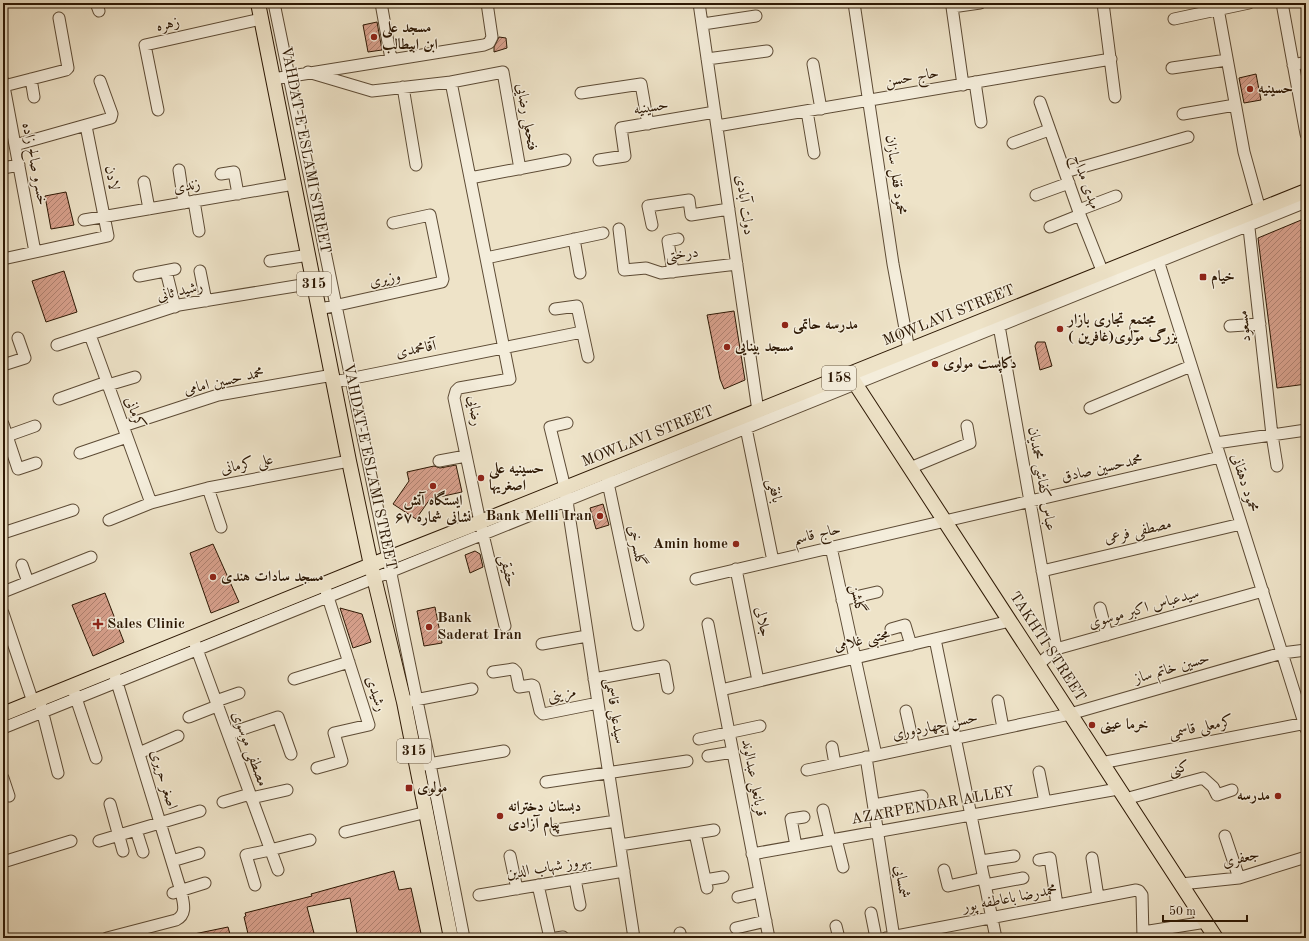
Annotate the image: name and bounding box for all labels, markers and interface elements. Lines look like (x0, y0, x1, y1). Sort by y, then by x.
street label: زهره (155, 15, 181, 36)
place label: مسجد علی ابن ابیطالب (381, 20, 438, 54)
marker: مسجد علی ابن ابیطالب (369, 32, 379, 42)
street label: VAHDAT-E ESLAMI STREET (278, 45, 332, 255)
street label: حاج حسن (884, 66, 941, 94)
street label: فتحعلی رضایی (511, 82, 539, 152)
place label: حسینیه (1258, 82, 1293, 97)
marker: حسینیه (1245, 84, 1255, 94)
street label: حسینیه (633, 98, 669, 118)
street label: خسرو صالح زاده (14, 121, 49, 208)
street label: محمود قفل سازان (880, 134, 908, 217)
street label: مهدی مداح (1064, 153, 1102, 213)
street label: لادن (101, 164, 121, 192)
street label: دولت آبادی (732, 174, 759, 236)
street label: زندی (172, 177, 202, 197)
street label: درختی (664, 246, 700, 266)
street label: وزیری (368, 269, 402, 291)
place label: خیام (1211, 269, 1235, 289)
road number: 315 (297, 272, 331, 296)
marker: خیام (1198, 272, 1208, 282)
street label: رشید ثانی (156, 279, 204, 305)
street label: MOWLAVI STREET (881, 283, 1017, 349)
street label: مسعود (1236, 309, 1254, 343)
place label: مجتمع تجاری بازار بزرگ مولوی(غافرین ) (1066, 312, 1178, 346)
place label: مدرسه حاتمی (793, 317, 858, 334)
marker: مدرسه حاتمی (780, 320, 790, 330)
marker: مجتمع تجاری بازار بزرگ مولوی(غافرین ) (1055, 324, 1065, 334)
street label: آقامحمدی (394, 335, 439, 361)
place label: مسجد بینایی (734, 339, 794, 356)
marker: مسجد بینایی (722, 342, 732, 352)
place label: دکاپست مولوی (943, 355, 1017, 373)
marker: دکاپست مولوی (930, 359, 940, 369)
street label: VAHDAT-E ESLAMI STREET (340, 363, 398, 571)
street label: محمد حسین امامی (183, 365, 266, 398)
road number: 158 (822, 366, 856, 390)
street label: کرمانی (121, 394, 149, 431)
street label: رضایی (463, 395, 484, 427)
street label: MOWLAVI STREET (580, 404, 716, 470)
street label: عباس کفاشی محمدیان (1022, 426, 1059, 533)
street label: علی کرمانی (219, 451, 275, 479)
street label: محمدحسین صادق (1060, 452, 1144, 486)
street label: محمود دهقانی (1227, 452, 1261, 514)
place label: حسینیه علی اصغریها (488, 461, 544, 495)
marker: حسینیه علی اصغریها (476, 473, 486, 483)
street label: بافقی (762, 478, 784, 505)
marker: ایستگاه آتش نشانی شماره ۶۷ (428, 481, 438, 491)
place label: ایستگاه آتش نشانی شماره ۶۷ (395, 490, 471, 526)
place label: Bank Melli Iran (485, 509, 592, 524)
marker: Bank Melli Iran (595, 511, 605, 521)
street label: مصطفی فرعی (1103, 517, 1173, 549)
street label: حاج قاسم (792, 522, 843, 554)
street label: گلسرخی (623, 523, 651, 568)
place label: Amin home (653, 537, 728, 552)
marker: Amin home (731, 539, 741, 549)
street label: حقیقی (494, 553, 518, 589)
place label: مسجد سادات هندی (221, 569, 324, 585)
marker: مسجد سادات هندی (208, 572, 218, 582)
street label: گلشن (846, 582, 870, 615)
street label: سیدعباس اکبر موسوی (1087, 585, 1201, 632)
street label: TAKHTI STREET (1006, 590, 1088, 704)
street label: جلالی (752, 606, 772, 638)
place label: Bank Saderat Iran (437, 611, 522, 643)
place label: Sales Clinic (107, 617, 185, 632)
marker: Sales Clinic (92, 618, 104, 630)
marker: Bank Saderat Iran (424, 622, 434, 632)
street label: مجتبی غلامی (833, 627, 892, 658)
street label: حسین خاتم ساز (1131, 651, 1212, 691)
street label: رشیدی (362, 674, 388, 714)
street label: سیدعلی قاسمی (599, 677, 627, 745)
street label: مزینی (546, 685, 578, 707)
street label: مصطفی موسوی (227, 709, 270, 789)
street label: حسن چهاردوری (891, 711, 979, 744)
street label: کرمعلی قاسمی (1167, 712, 1235, 744)
place label: خرما عینی (1100, 717, 1149, 735)
marker: خرما عینی (1087, 720, 1097, 730)
street label: قربانعلی عبدالوند (736, 738, 768, 818)
road number: 315 (397, 739, 431, 763)
street label: اصغر حریری (146, 748, 179, 812)
street label: کنی (1167, 758, 1192, 781)
place label: مولوی (417, 780, 447, 796)
marker: مولوی (404, 783, 414, 793)
street label: AZARPENDAR ALLEY (850, 784, 1016, 828)
place label: مدرسه (1237, 789, 1270, 804)
marker: مدرسه (1273, 791, 1283, 801)
place label: دبستان دخترانه پیام آزادی (508, 799, 581, 836)
marker: دبستان دخترانه پیام آزادی (495, 811, 505, 821)
street label: جعفری (1221, 847, 1261, 872)
street label: بهروز شهاب الدین (505, 854, 593, 883)
street label: شمسایی (890, 864, 911, 900)
street label: محمدرضا باعاطفه پور (960, 882, 1059, 918)
scale bar (1163, 897, 1247, 923)
text: 50 m (1169, 905, 1196, 918)

